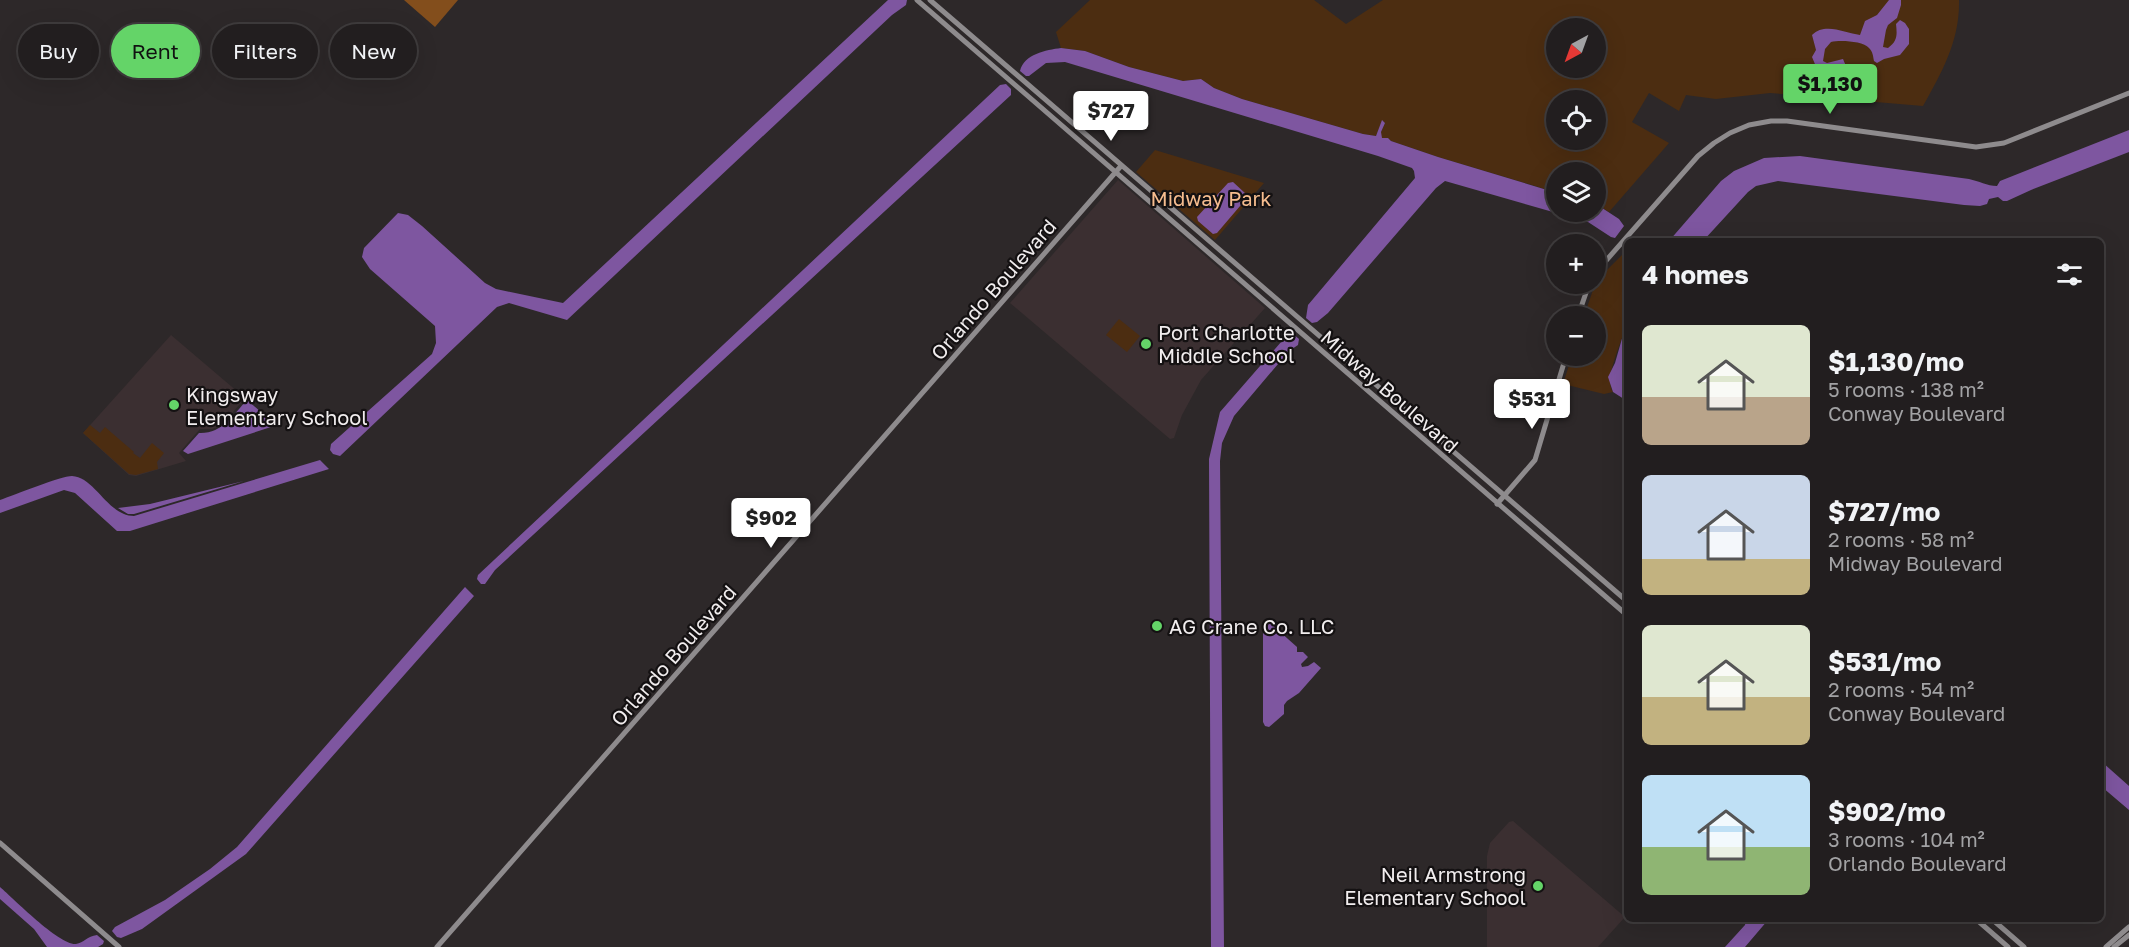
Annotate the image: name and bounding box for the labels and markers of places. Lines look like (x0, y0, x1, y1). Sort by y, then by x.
pin: $1,130 (1781, 64, 1879, 115)
pin: $727 (1075, 91, 1147, 142)
place label: Port Charlotte Middle School (1158, 320, 1295, 367)
marker: Port Charlotte Middle School (1139, 337, 1153, 351)
pin: $531 (1496, 379, 1568, 430)
place label: Kingsway Elementary School (186, 382, 368, 429)
marker: Kingsway Elementary School (167, 398, 181, 412)
pin: $902 (735, 498, 807, 549)
place label: AG Crane Co. LLC (1169, 614, 1334, 638)
marker: AG Crane Co. LLC (1150, 619, 1164, 633)
place label: Neil Armstrong Elementary School (1344, 862, 1526, 909)
marker: Neil Armstrong Elementary School (1531, 879, 1545, 893)

